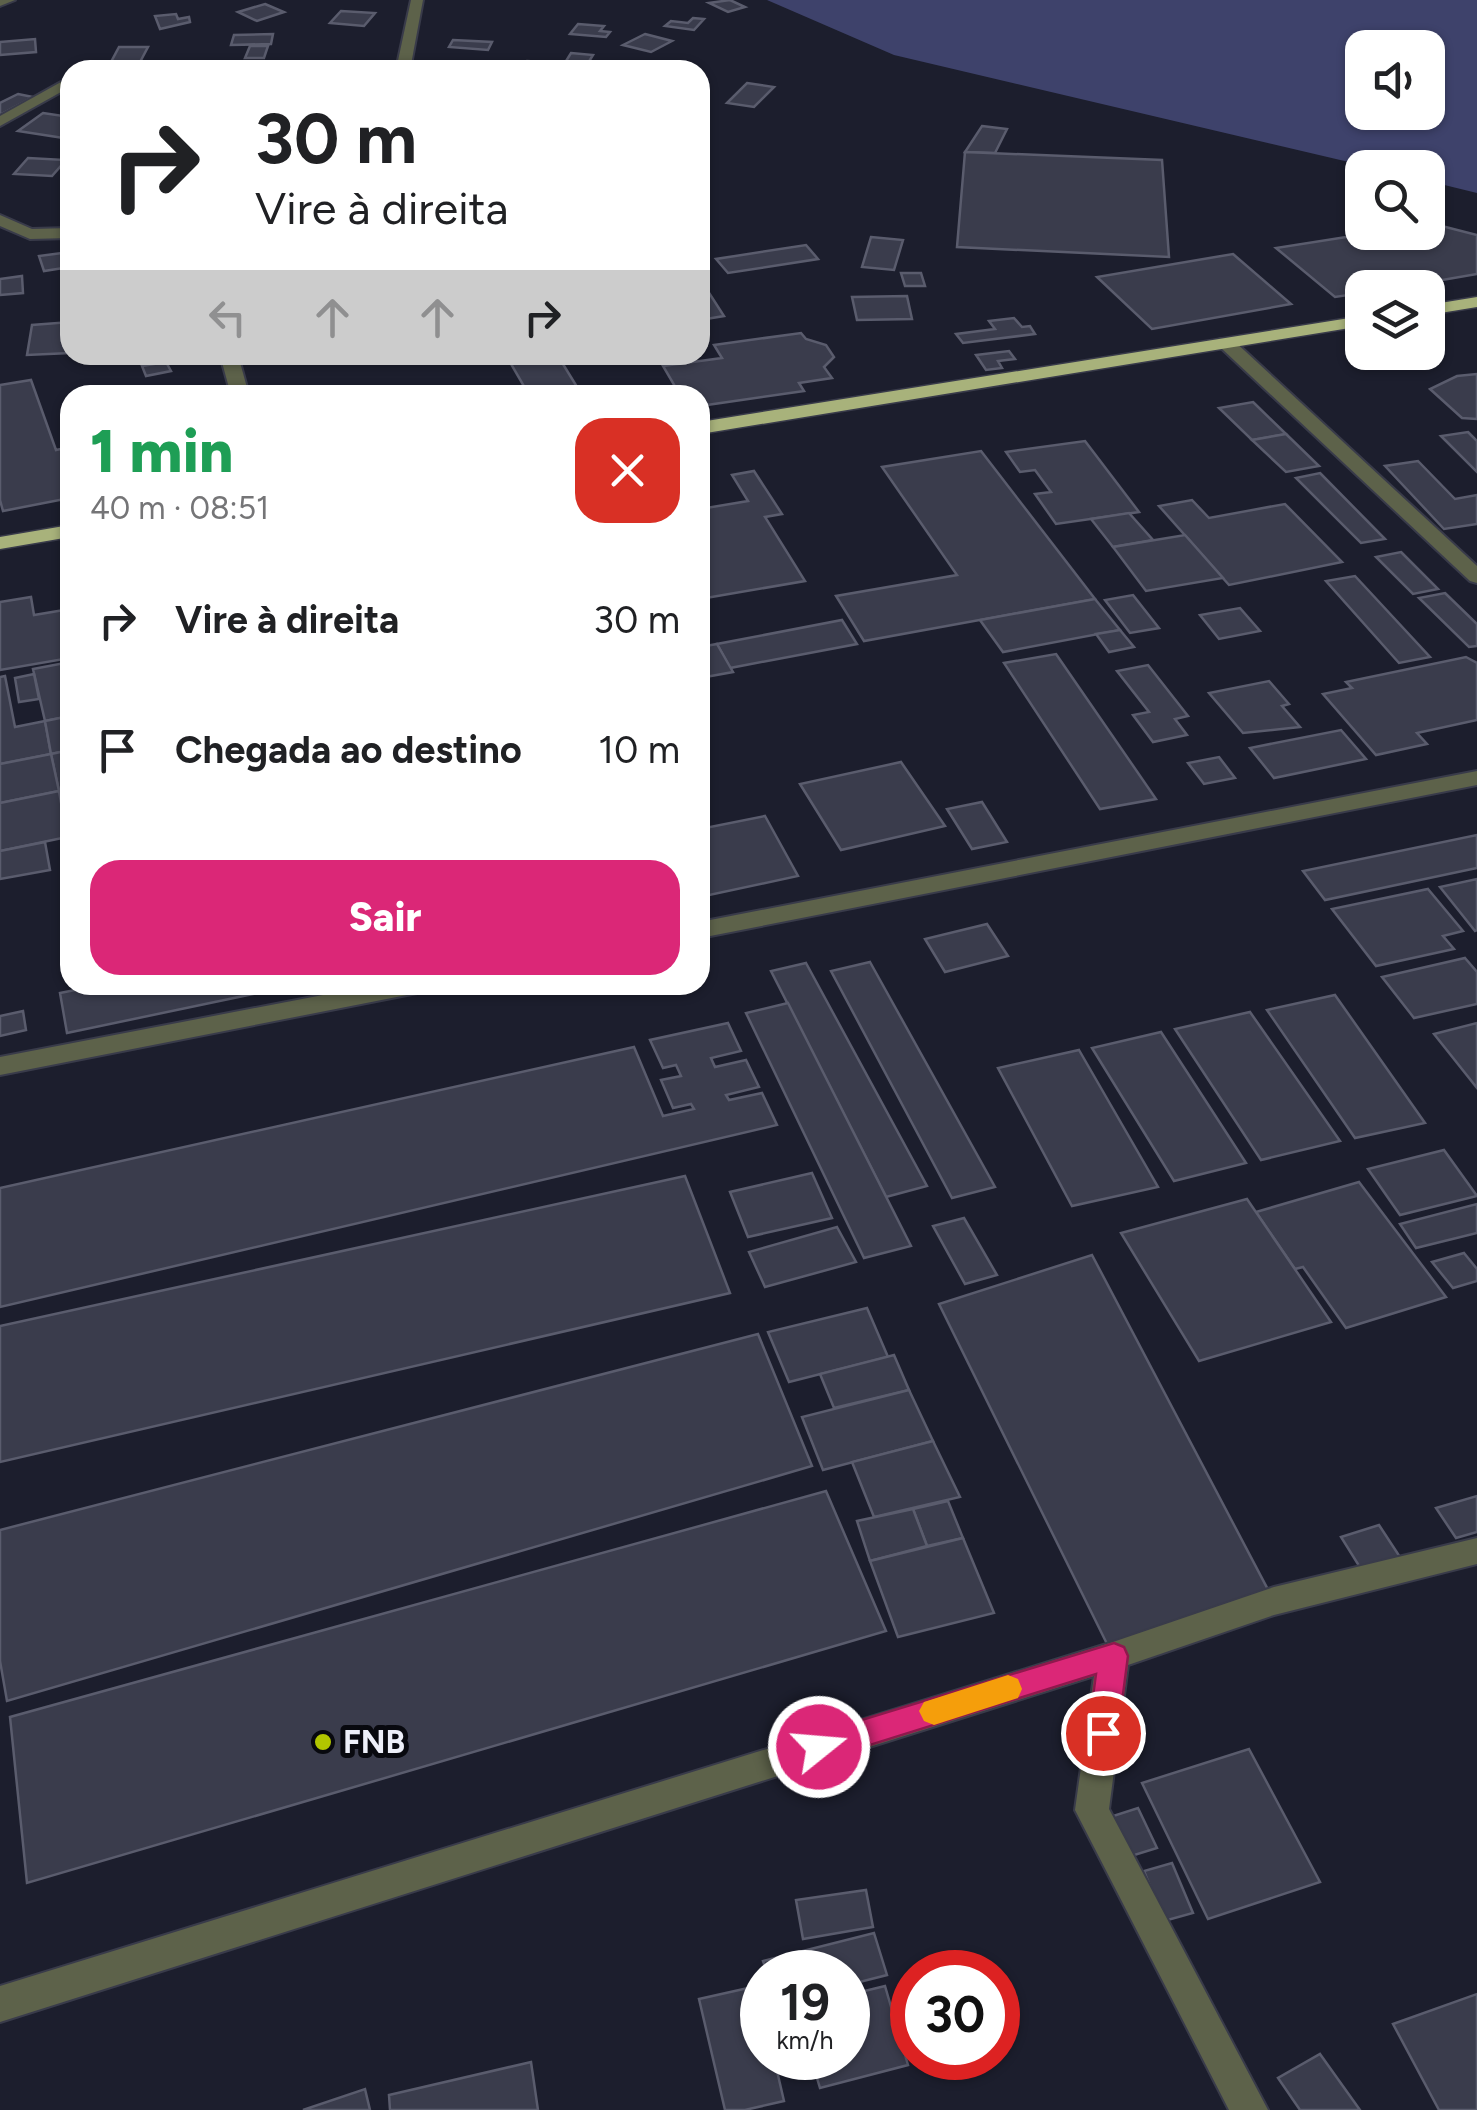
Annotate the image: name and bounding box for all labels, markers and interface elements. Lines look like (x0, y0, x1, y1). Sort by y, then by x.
map controls (1345, 30, 1445, 370)
button: sound (1345, 30, 1445, 130)
text: 30 m (255, 96, 417, 181)
icon: right (90, 100, 220, 230)
button: search (1345, 150, 1445, 250)
text: Vire à direita (255, 181, 508, 235)
button: layers (1345, 270, 1445, 370)
icon: left (200, 290, 255, 345)
icon: ahead (305, 290, 360, 345)
icon: ahead (410, 290, 465, 345)
icon: right (515, 290, 570, 345)
text: 1 min (90, 415, 233, 487)
button: close (575, 418, 680, 523)
text: 40 m · 08:51 (90, 489, 269, 527)
icon: right (90, 593, 145, 648)
text: Vire à direita (175, 597, 399, 643)
text: 30 m (593, 597, 680, 643)
icon: arrive (90, 723, 145, 778)
text: Chegada ao destino (175, 727, 522, 773)
text: 10 m (598, 727, 680, 773)
button: Sair (90, 860, 680, 975)
pin (1061, 1691, 1146, 1776)
position arrow (767, 1695, 871, 1799)
icon: arrive (1076, 1706, 1131, 1761)
place label: FNB (343, 1723, 405, 1761)
marker: FNB (312, 1731, 334, 1753)
speed limit sign: 30 (890, 1950, 1020, 2080)
text: 19 (780, 1972, 830, 2033)
text: km/h (776, 2025, 834, 2055)

